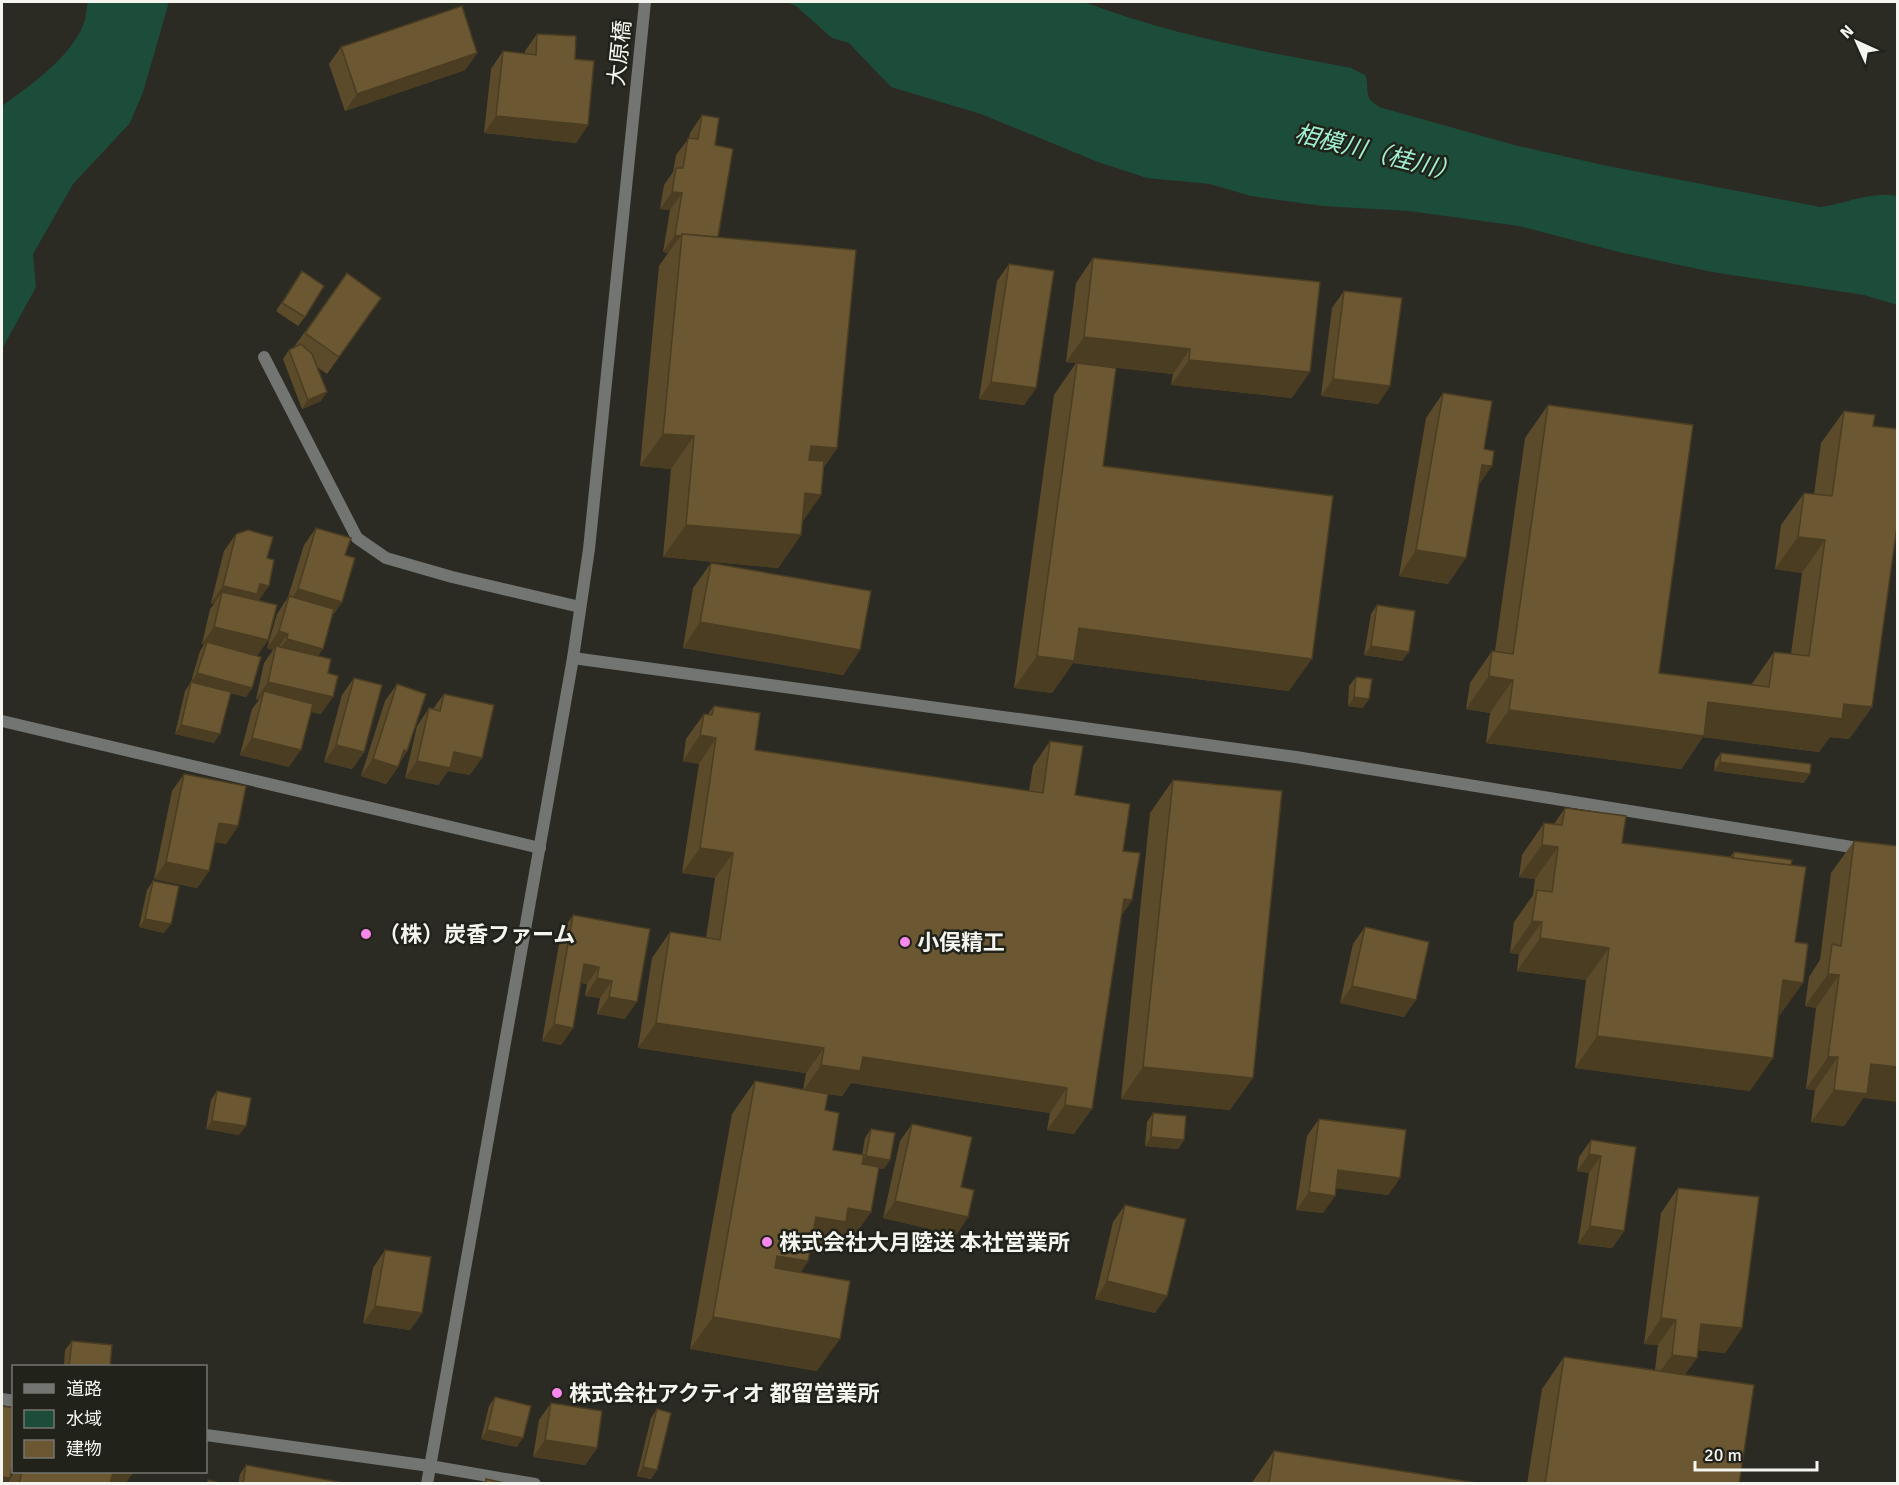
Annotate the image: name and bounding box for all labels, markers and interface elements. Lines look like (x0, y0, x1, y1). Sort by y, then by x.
north arrow (1827, 12, 1887, 72)
street label: 大原橋 (603, 19, 636, 87)
text: N (1836, 21, 1858, 43)
water label: 相模川（桂川） (1292, 118, 1462, 188)
place label: （株）炭香ファーム (378, 921, 575, 948)
marker: （株）炭香ファーム (359, 927, 373, 941)
place label: 小俣精工 (917, 929, 1005, 956)
marker: 小俣精工 (898, 935, 912, 949)
place label: 株式会社大月陸送 本社営業所 (779, 1229, 1070, 1256)
marker: 株式会社大月陸送 本社営業所 (760, 1235, 774, 1249)
legend (12, 1365, 207, 1473)
text: 道路 (66, 1378, 102, 1400)
place label: 株式会社アクティオ 都留営業所 (569, 1380, 879, 1407)
marker: 株式会社アクティオ 都留営業所 (550, 1386, 564, 1400)
text: 水域 (66, 1408, 102, 1430)
scale bar (1695, 1434, 1816, 1472)
text: 建物 (66, 1438, 102, 1460)
text: 20 m (1704, 1444, 1742, 1466)

